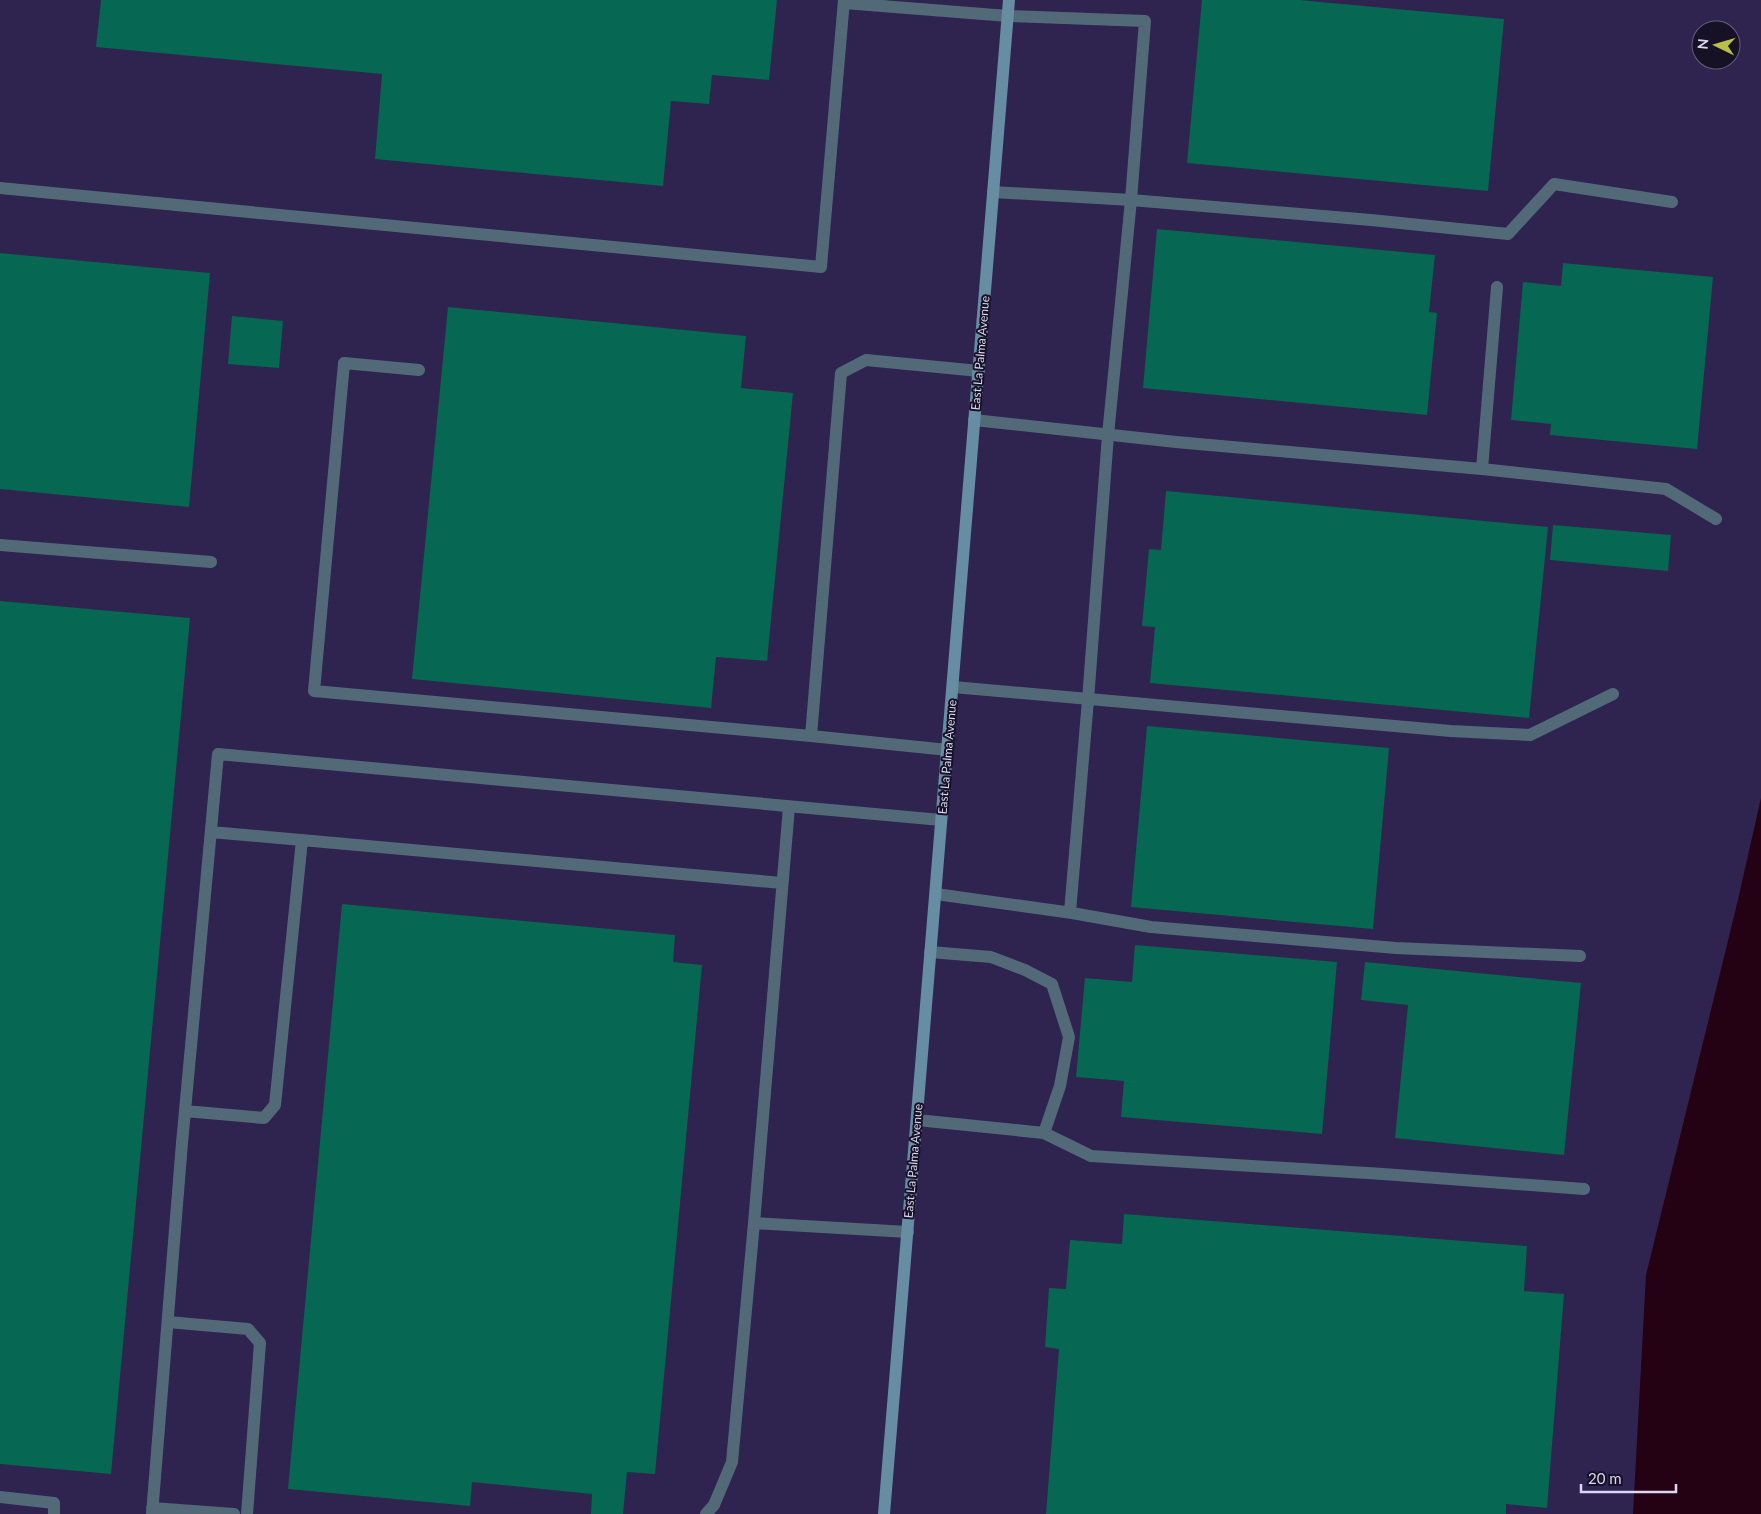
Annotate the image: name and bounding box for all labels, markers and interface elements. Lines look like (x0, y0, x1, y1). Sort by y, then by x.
north arrow (1691, 20, 1741, 70)
text: N (1694, 38, 1711, 50)
street label: East La Palma Avenue (968, 295, 992, 411)
street label: East La Palma Avenue (935, 699, 959, 815)
street label: East La Palma Avenue (901, 1103, 925, 1219)
scale bar (1581, 1462, 1676, 1494)
text: 20 m (1588, 1469, 1622, 1487)

